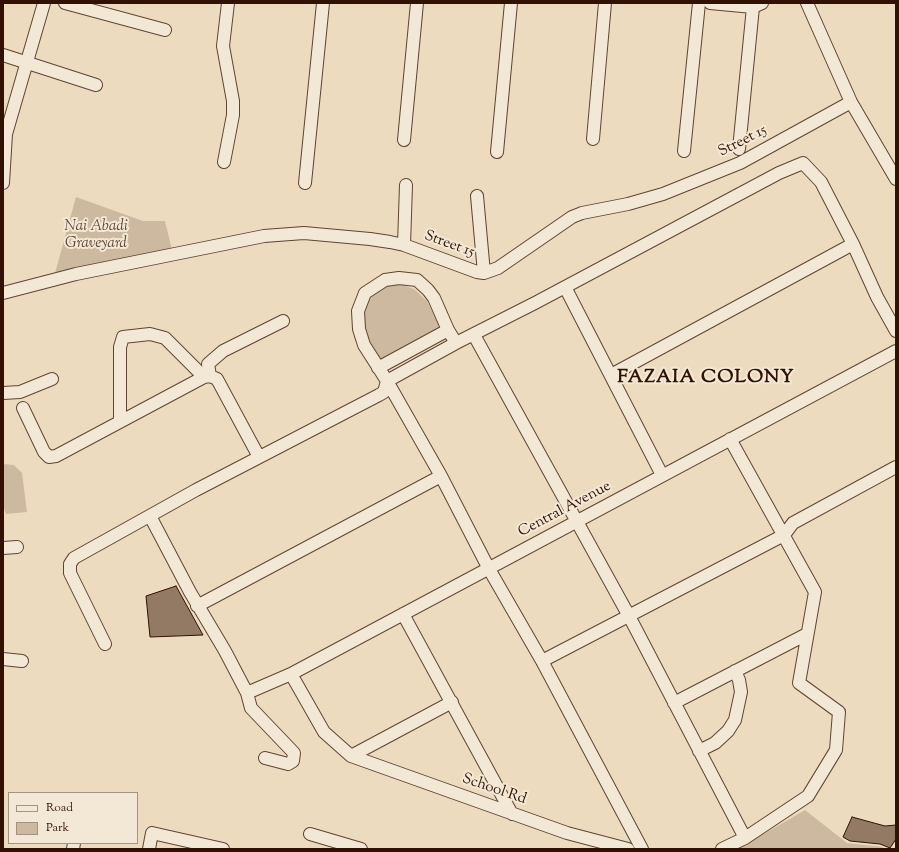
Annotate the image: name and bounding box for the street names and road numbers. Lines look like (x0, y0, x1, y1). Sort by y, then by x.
street label: Street 15 (716, 122, 770, 162)
street label: Street 15 (421, 228, 477, 262)
street label: Central Avenue (516, 478, 614, 542)
street label: School Rd (459, 771, 529, 809)

